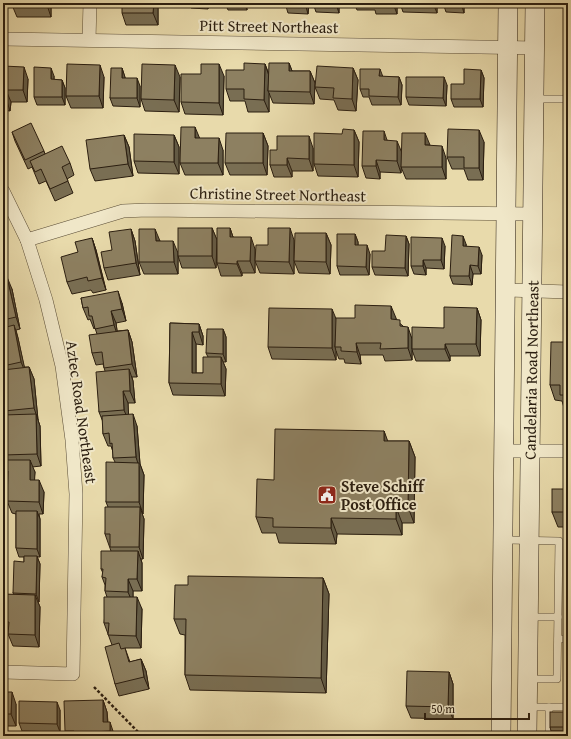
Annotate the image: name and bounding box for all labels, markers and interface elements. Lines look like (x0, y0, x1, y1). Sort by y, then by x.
street label: Pitt Street Northeast (199, 13, 339, 39)
street label: Christine Street Northeast (190, 180, 367, 208)
street label: Candelaria Road Northeast (517, 280, 545, 460)
street label: Aztec Road Northeast (60, 339, 104, 486)
place label: Steve Schiff Post Office (341, 474, 425, 516)
public building icon: Steve Schiff Post Office (316, 484, 338, 506)
scale bar (425, 695, 529, 721)
text: 50 m (431, 700, 455, 717)

